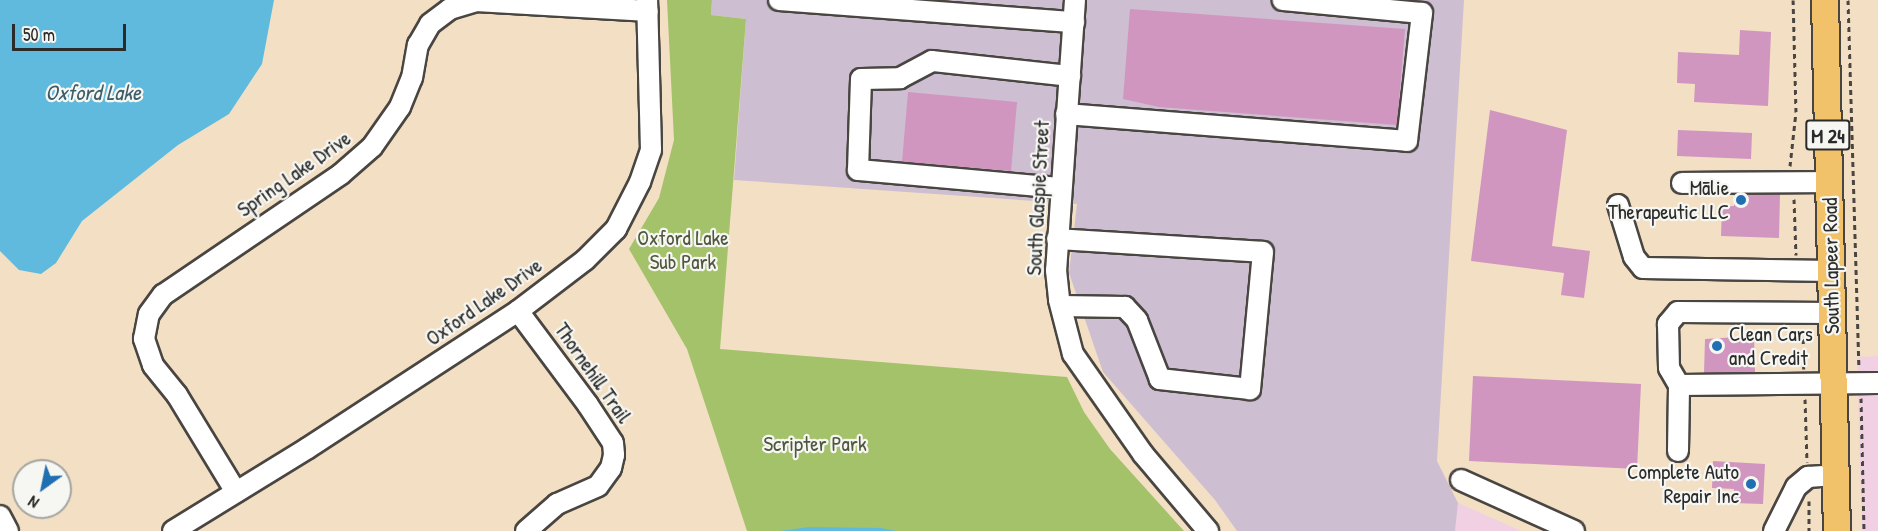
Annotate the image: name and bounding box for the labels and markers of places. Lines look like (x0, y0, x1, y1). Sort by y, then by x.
place label: Mālie Therapeutic LLC (1608, 175, 1729, 225)
marker: Mālie Therapeutic LLC (1734, 193, 1748, 207)
place label: Clean Cars and Credit (1729, 321, 1813, 371)
marker: Clean Cars and Credit (1710, 339, 1724, 353)
place label: Complete Auto Repair Inc (1627, 459, 1739, 509)
marker: Complete Auto Repair Inc (1744, 477, 1758, 491)

